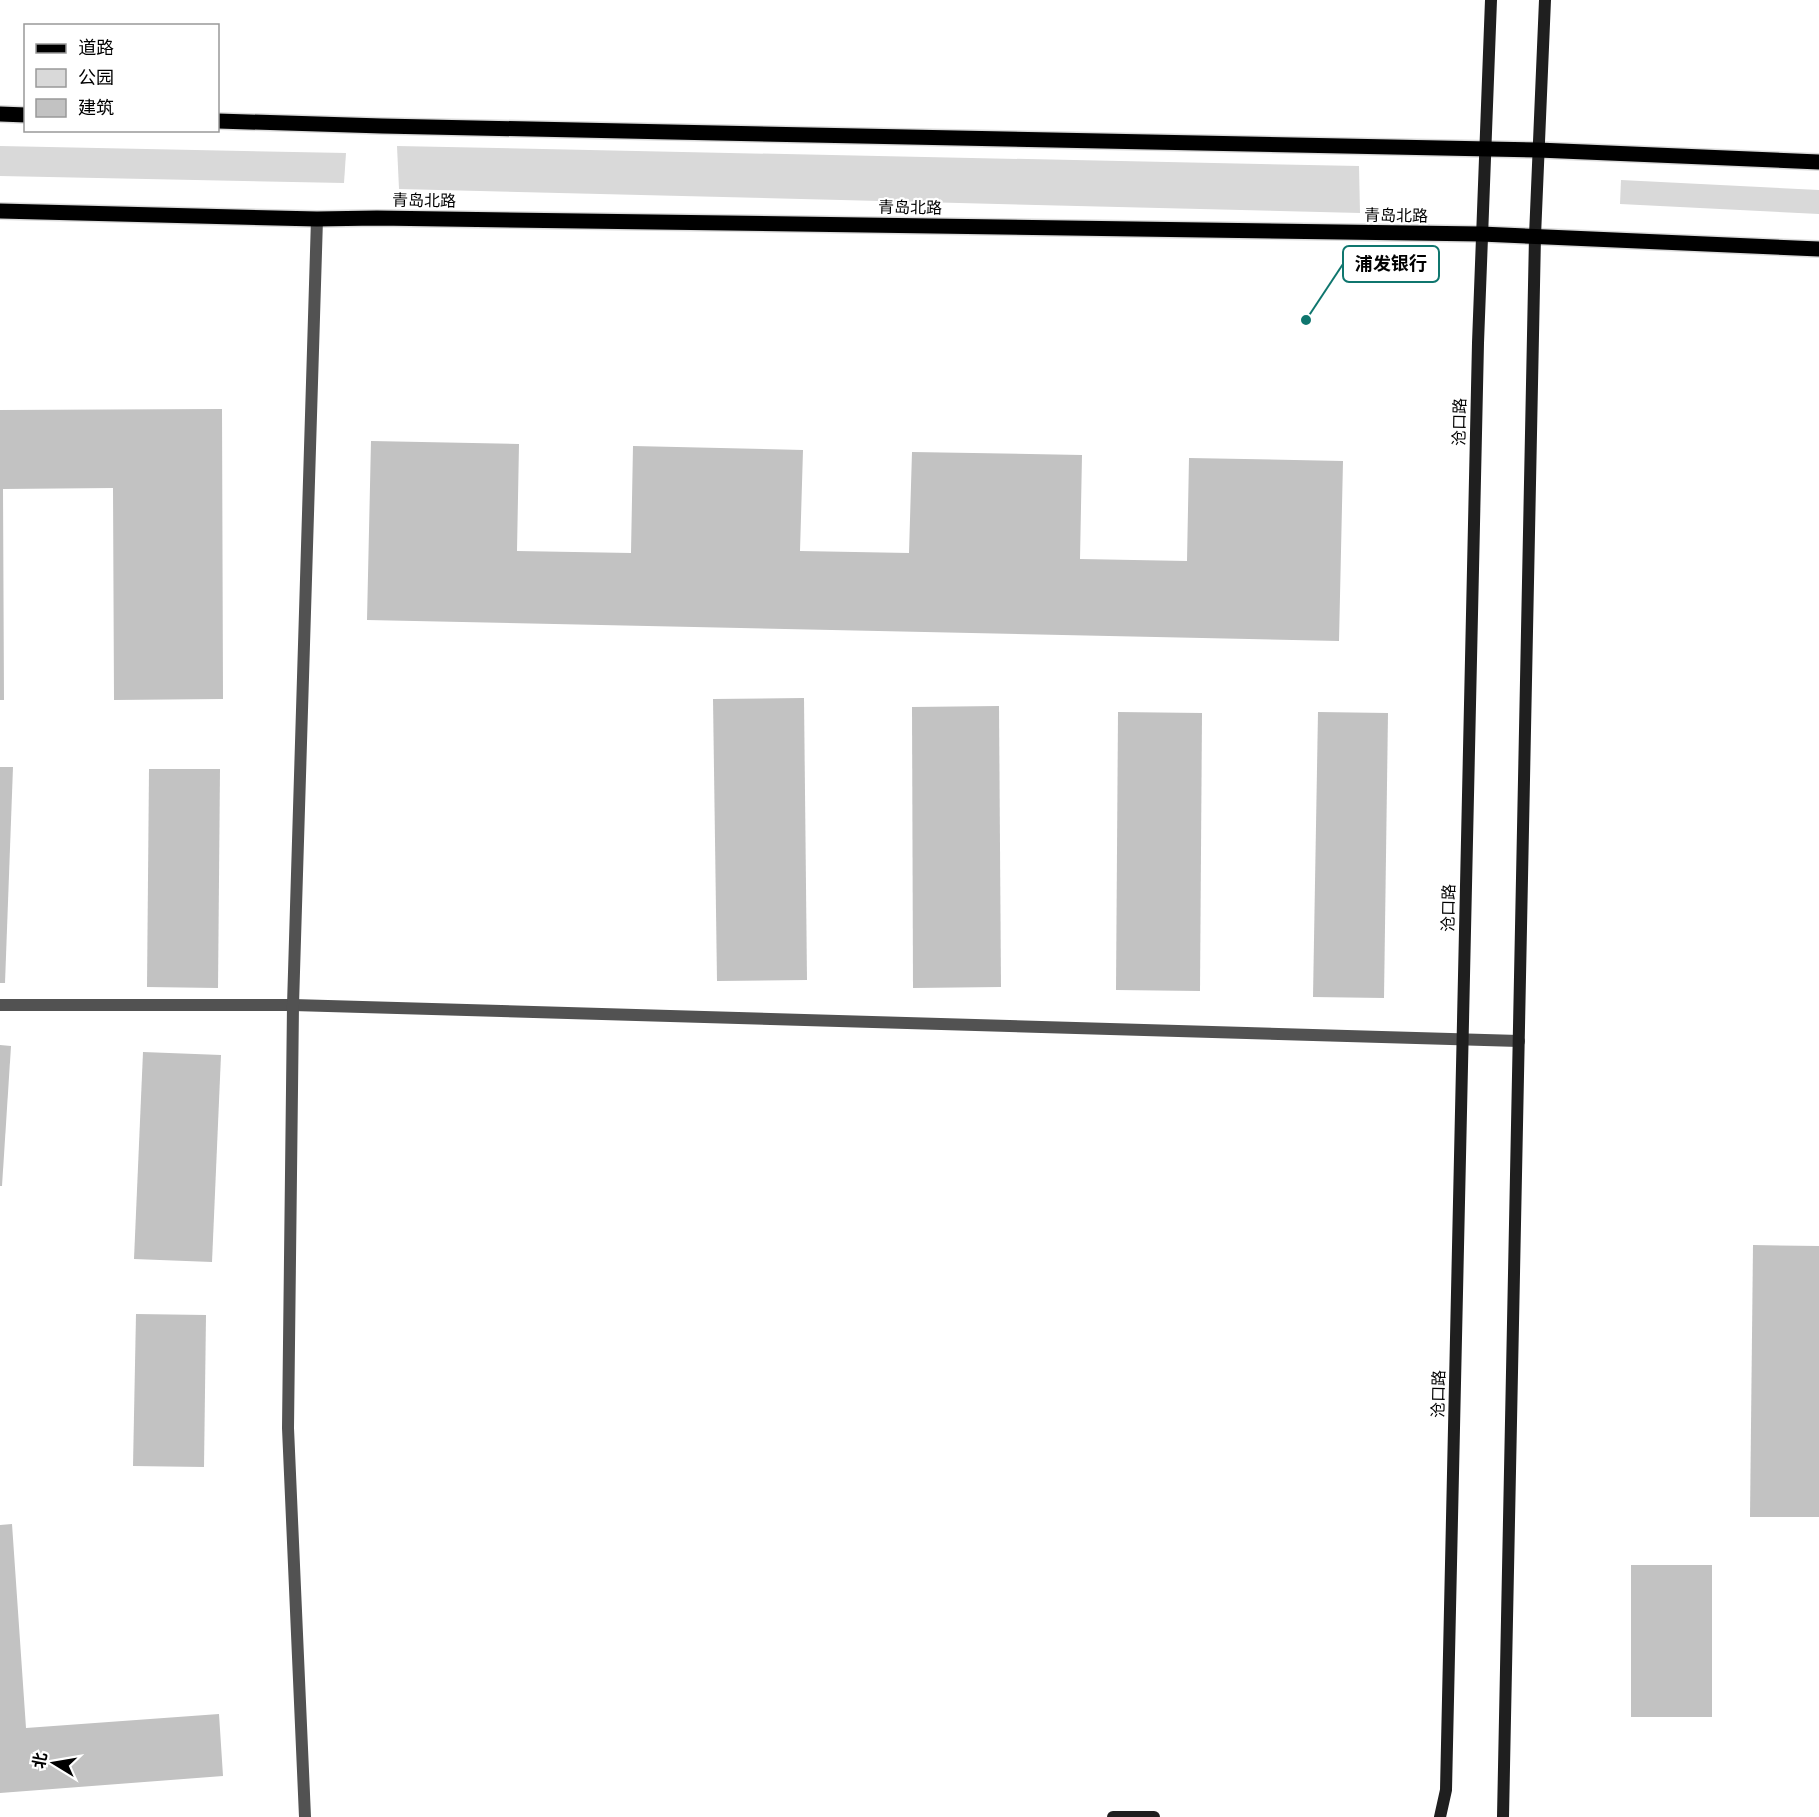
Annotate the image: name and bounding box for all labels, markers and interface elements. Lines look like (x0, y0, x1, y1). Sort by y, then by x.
legend (24, 24, 219, 132)
text: 道路 (78, 37, 114, 58)
text: 公园 (78, 67, 114, 88)
text: 建筑 (78, 97, 114, 118)
street label: 青岛北路 (392, 189, 456, 211)
street label: 青岛北路 (878, 196, 942, 218)
street label: 青岛北路 (1364, 204, 1428, 226)
callout: 浦发银行 (1343, 246, 1439, 282)
text: 浦发银行 (1355, 253, 1427, 274)
street label: 沧口路 (1449, 398, 1469, 446)
street label: 沧口路 (1438, 884, 1458, 932)
street label: 沧口路 (1428, 1370, 1448, 1418)
north arrow (24, 1733, 84, 1793)
text: 北 (28, 1750, 51, 1770)

